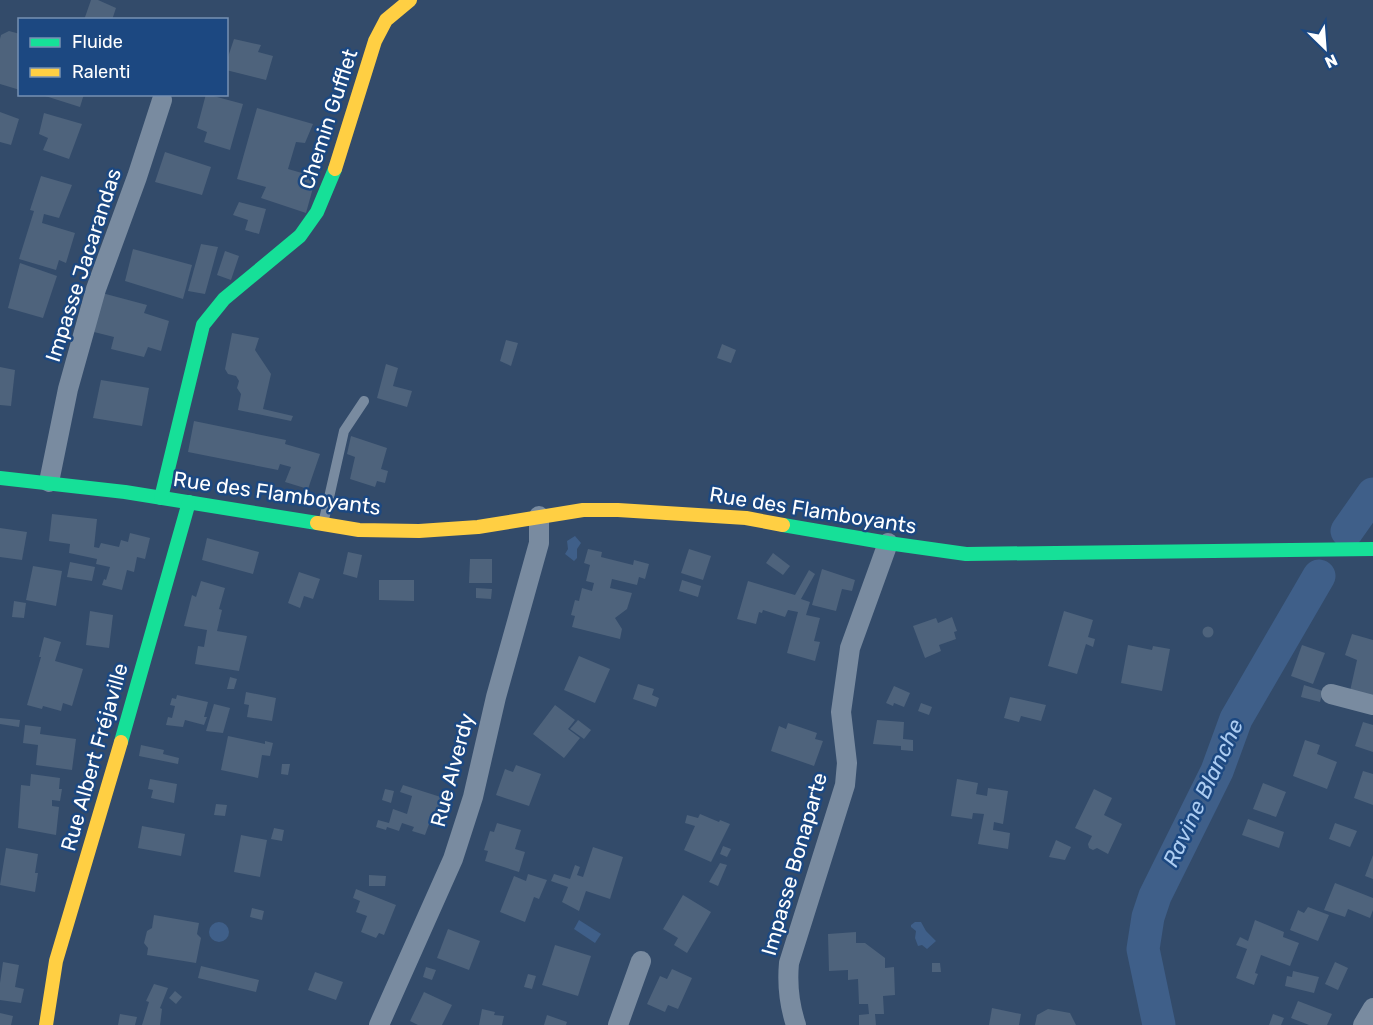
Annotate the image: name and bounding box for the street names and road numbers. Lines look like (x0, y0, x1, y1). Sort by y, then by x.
street label: Chemin Gufflet (294, 46, 362, 192)
street label: Impasse Jacarandas (40, 165, 126, 365)
street label: Rue des Flamboyants (172, 466, 382, 520)
street label: Rue des Flamboyants (708, 481, 918, 539)
street label: Rue Albert Fréjaville (55, 660, 133, 854)
street label: Rue Alverdy (425, 710, 479, 830)
street label: Impasse Bonaparte (756, 770, 832, 958)

